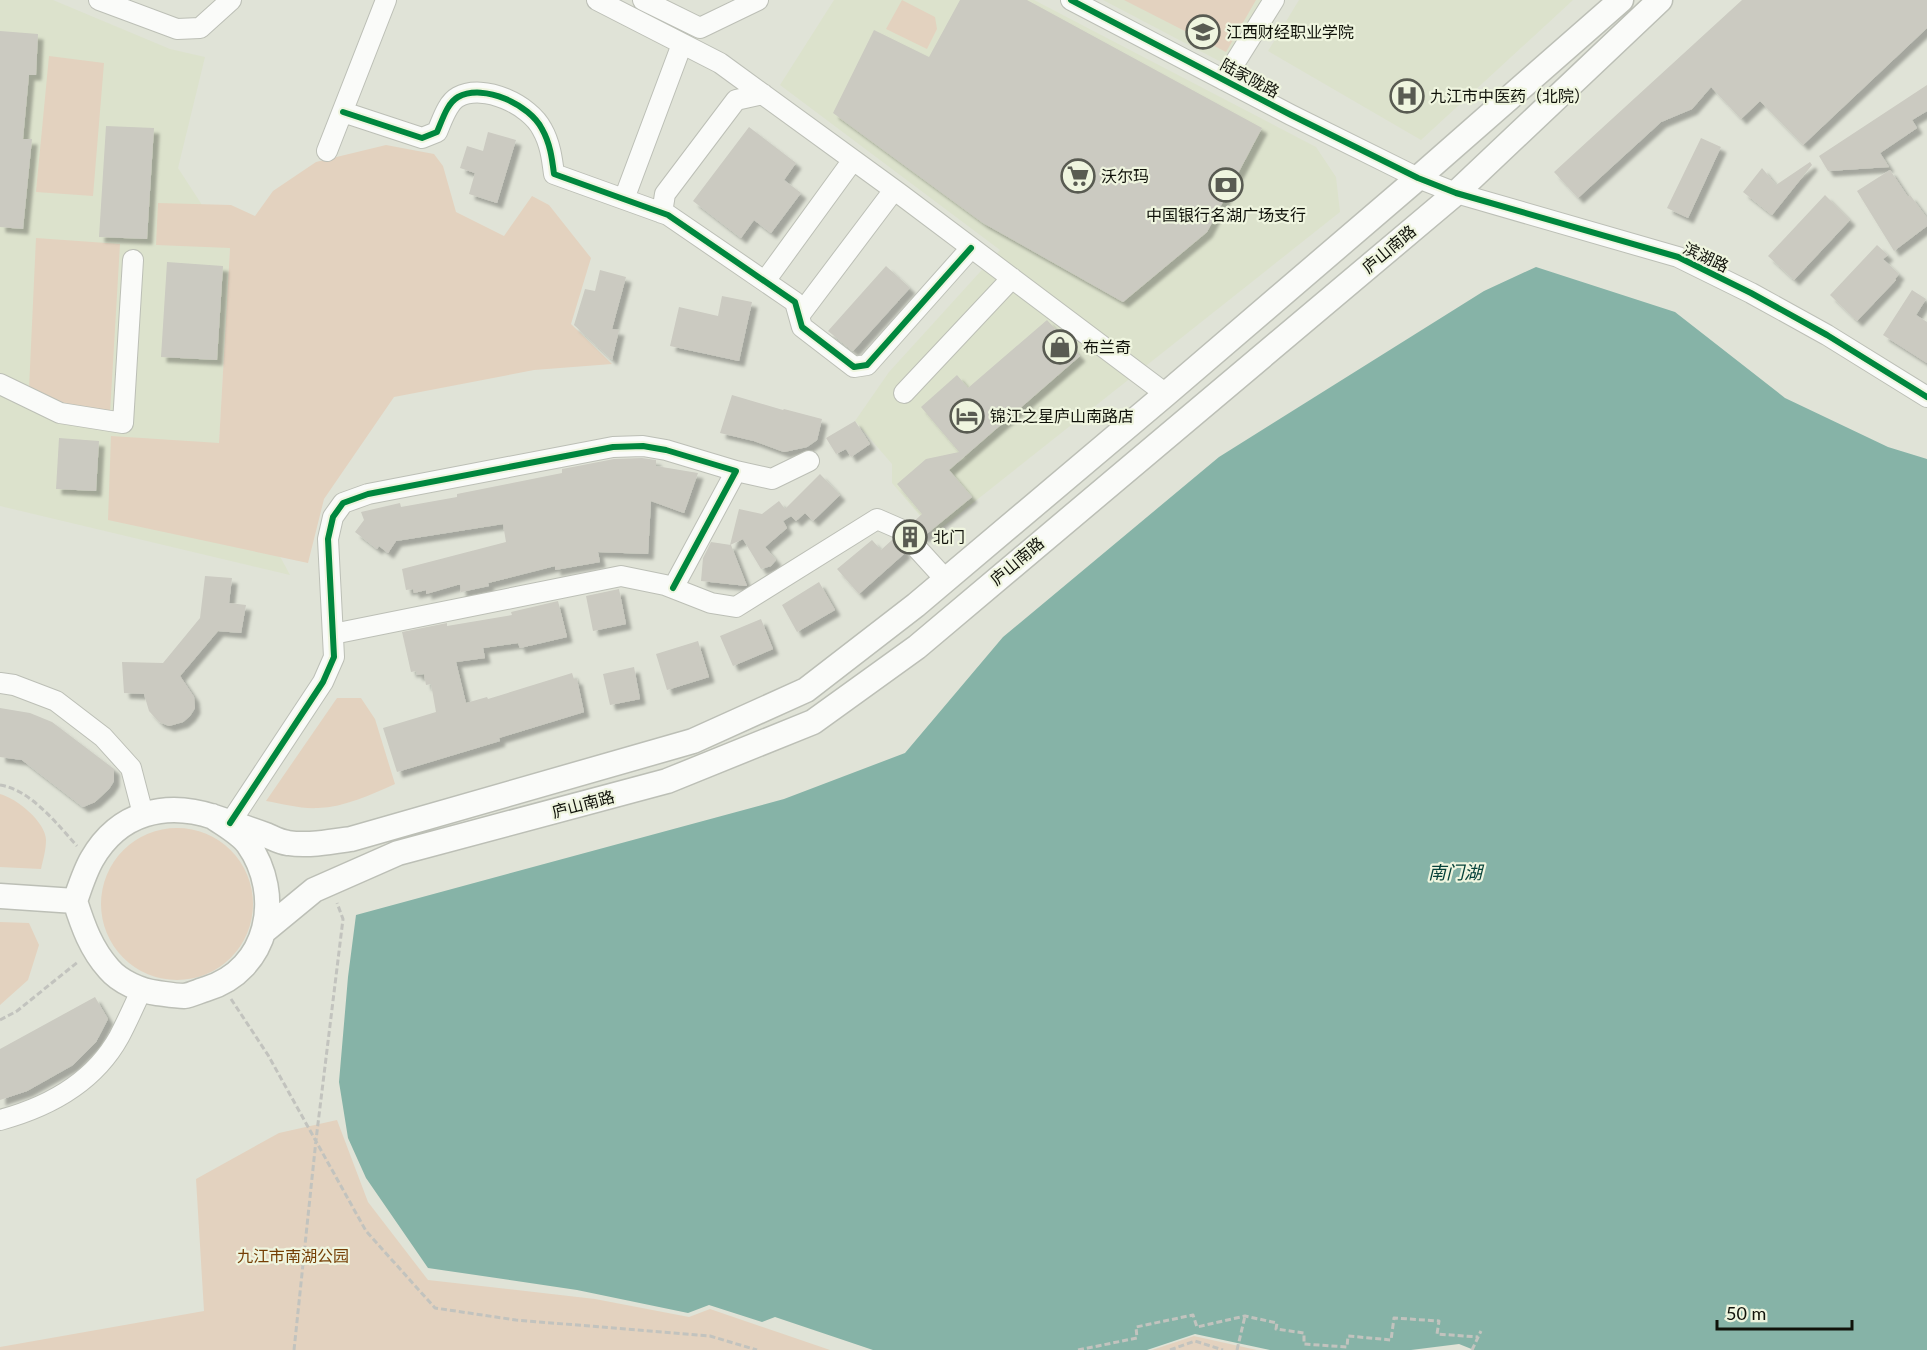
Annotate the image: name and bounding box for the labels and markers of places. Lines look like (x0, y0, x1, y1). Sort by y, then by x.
school or university icon: 江西财经职业学院 (1185, 14, 1221, 50)
place label: 江西财经职业学院 (1226, 22, 1354, 41)
hospital icon: 九江市中医药（北院） (1389, 78, 1425, 114)
place label: 九江市中医药（北院） (1430, 86, 1590, 105)
supermarket icon: 沃尔玛 (1060, 158, 1096, 194)
place label: 沃尔玛 (1101, 166, 1149, 185)
bank icon: 中国银行名湖广场支行 (1208, 167, 1244, 203)
place label: 中国银行名湖广场支行 (1146, 205, 1306, 224)
shop icon: 布兰奇 (1042, 329, 1078, 365)
place label: 布兰奇 (1083, 337, 1131, 356)
hotel icon: 锦江之星庐山南路店 (949, 398, 985, 434)
place label: 锦江之星庐山南路店 (990, 406, 1134, 425)
building icon: 北门 (892, 519, 928, 555)
place label: 北门 (933, 527, 965, 546)

